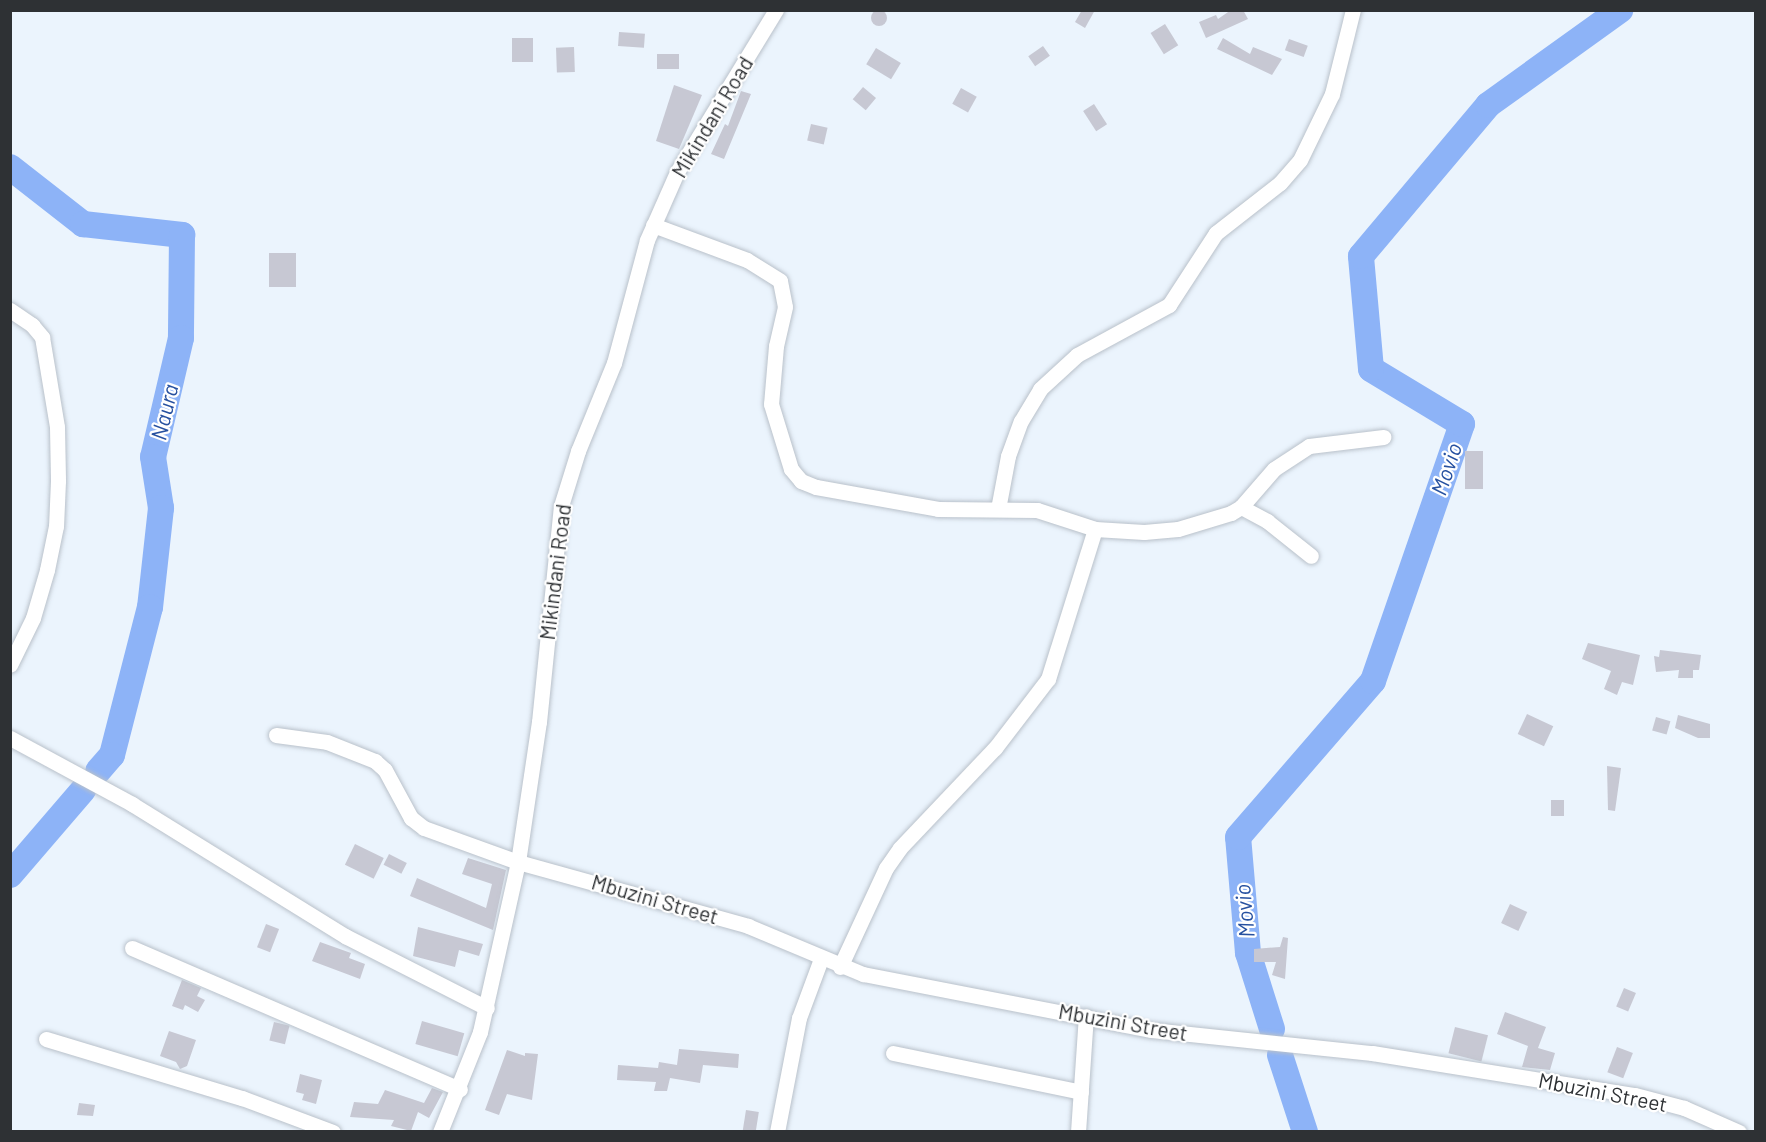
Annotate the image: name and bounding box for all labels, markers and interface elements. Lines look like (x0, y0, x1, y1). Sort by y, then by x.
street label: Mikindani Road (666, 52, 758, 182)
water label: Naura (145, 381, 183, 443)
water label: Movio (1425, 439, 1467, 499)
street label: Mikindani Road (534, 503, 576, 641)
street label: Mbuzini Street (589, 869, 721, 929)
water label: Movio (1229, 883, 1259, 939)
street label: Mbuzini Street (1056, 998, 1190, 1046)
street label: Mbuzini Street (1536, 1067, 1670, 1117)

